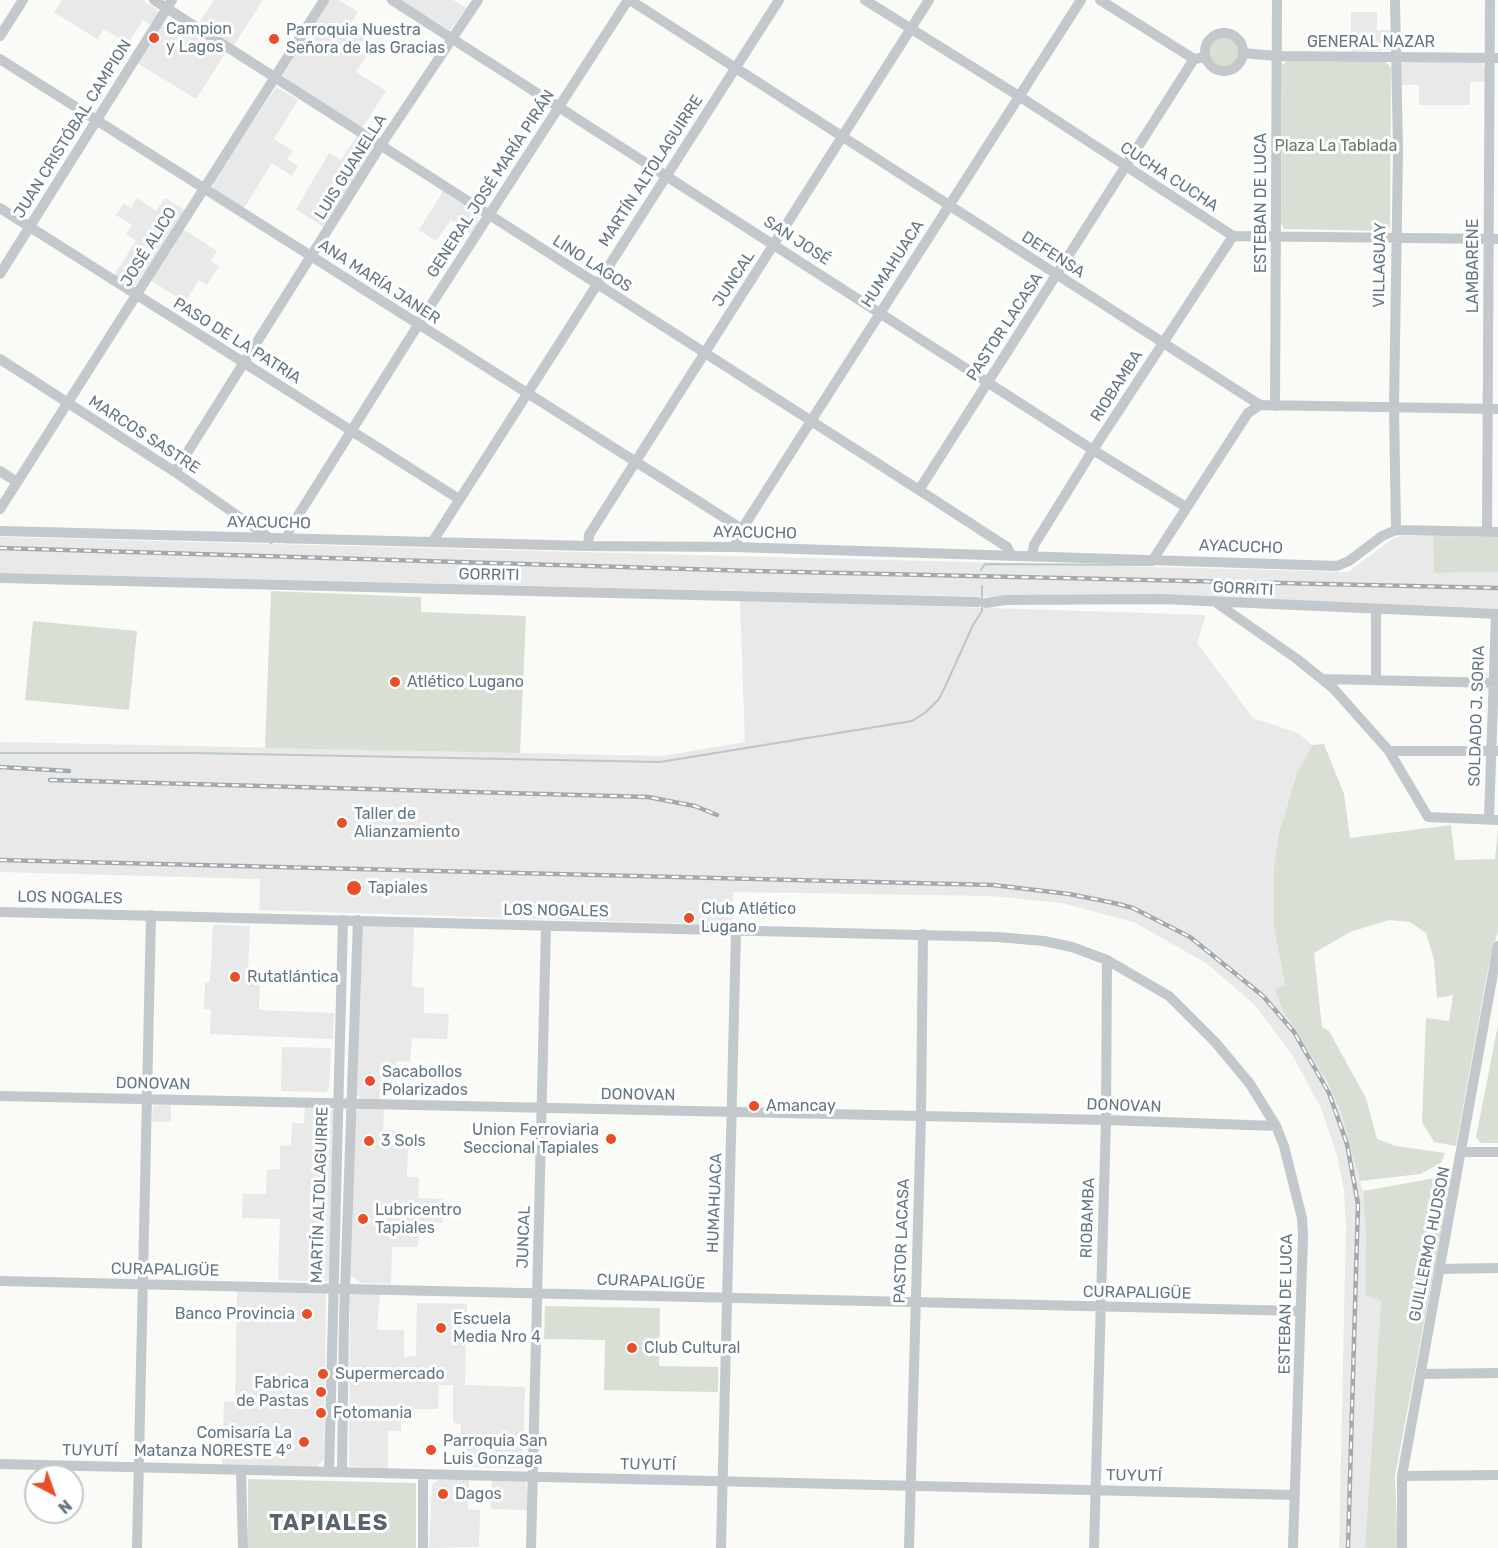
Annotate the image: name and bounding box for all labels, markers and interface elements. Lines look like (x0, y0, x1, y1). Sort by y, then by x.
place label: Campion y Lagos (166, 19, 232, 57)
place label: Parroquia Nuestra Señora de las Gracias (286, 20, 445, 58)
marker: Campion y Lagos (147, 31, 161, 45)
marker: Parroquia Nuestra Señora de las Gracias (267, 32, 281, 46)
street label: GENERAL NAZAR (1307, 32, 1435, 52)
street label: JUAN CRISTÓBAL CAMPION (10, 36, 136, 222)
street label: GENERAL JOSÉ MARÍA PIRÁN (423, 87, 559, 281)
street label: MARTÍN ALTOLAGUIRRE (595, 92, 707, 250)
street label: LUIS GUANELLA (311, 111, 391, 223)
street label: ESTEBAN DE LUCA (1251, 133, 1271, 273)
park label: Plaza La Tablada (1275, 136, 1397, 156)
street label: CUCHA CUCHA (1116, 138, 1222, 216)
street label: JOSÉ ALICO (117, 204, 181, 290)
street label: SAN JOSÉ (760, 212, 834, 270)
street label: HUMAHUACA (858, 217, 928, 311)
street label: LAMBARENE (1463, 219, 1483, 313)
street label: VILLAGUAY (1370, 222, 1390, 308)
street label: DEFENSA (1018, 228, 1088, 282)
street label: LINO LAGOS (549, 231, 635, 297)
street label: ANA MARÍA JANER (315, 235, 443, 329)
street label: JUNCAL (709, 247, 759, 311)
street label: PASTOR LACASA (963, 269, 1047, 385)
street label: PASO DE LA PATRIA (170, 294, 304, 388)
street label: RIOBAMBA (1087, 347, 1147, 425)
street label: MARCOS SASTRE (85, 392, 203, 478)
street label: AYACUCHO (227, 513, 311, 533)
street label: AYACUCHO (713, 523, 797, 543)
street label: AYACUCHO (1199, 536, 1283, 558)
street label: GORRITI (458, 565, 520, 585)
street label: GORRITI (1212, 578, 1274, 600)
street label: SOLDADO J. SORIA (1465, 645, 1489, 787)
place label: Atlético Lugano (407, 672, 524, 692)
marker: Atlético Lugano (388, 675, 402, 689)
place label: Taller de Alianzamiento (354, 804, 460, 842)
marker: Taller de Alianzamiento (335, 816, 349, 830)
place label: Tapiales (368, 878, 428, 898)
marker: Tapiales (345, 879, 363, 897)
street label: LOS NOGALES (17, 887, 123, 909)
place label: Club Atlético Lugano (701, 899, 796, 937)
street label: LOS NOGALES (503, 900, 609, 922)
marker: Club Atlético Lugano (682, 911, 696, 925)
place label: Rutatlántica (247, 967, 338, 987)
marker: Rutatlántica (228, 970, 242, 984)
place label: Sacabollos Polarizados (382, 1062, 468, 1100)
street label: DONOVAN (115, 1074, 191, 1094)
marker: Sacabollos Polarizados (363, 1074, 377, 1088)
street label: DONOVAN (600, 1085, 676, 1105)
street label: DONOVAN (1086, 1095, 1162, 1117)
place label: Amancay (766, 1096, 836, 1116)
marker: Amancay (747, 1099, 761, 1113)
street label: MARTÍN ALTOLAGUIRRE (307, 1106, 333, 1284)
place label: Union Ferroviaria Seccional Tapiales (463, 1120, 599, 1158)
place label: 3 Sols (381, 1131, 426, 1151)
marker: Union Ferroviaria Seccional Tapiales (604, 1132, 618, 1146)
marker: 3 Sols (362, 1134, 376, 1148)
street label: HUMAHUACA (704, 1153, 726, 1253)
street label: GUILLERMO HUDSON (1406, 1165, 1454, 1323)
street label: RIOBAMBA (1077, 1177, 1099, 1259)
street label: PASTOR LACASA (890, 1178, 914, 1304)
place label: Lubricentro Tapiales (375, 1200, 462, 1238)
street label: JUNCAL (513, 1205, 535, 1269)
marker: Lubricentro Tapiales (356, 1212, 370, 1226)
street label: ESTEBAN DE LUCA (1275, 1234, 1297, 1374)
street label: CURAPALIGÜE (111, 1259, 219, 1281)
street label: CURAPALIGÜE (596, 1271, 706, 1293)
street label: CURAPALIGÜE (1083, 1282, 1191, 1304)
place label: Banco Provincia (175, 1304, 295, 1324)
marker: Banco Provincia (300, 1307, 314, 1321)
place label: Escuela Media Nro 4 (453, 1309, 541, 1347)
marker: Escuela Media Nro 4 (434, 1321, 448, 1335)
place label: Club Cultural (644, 1338, 740, 1358)
marker: Club Cultural (625, 1341, 639, 1355)
place label: Supermercado (335, 1364, 445, 1384)
marker: Supermercado (316, 1367, 330, 1381)
place label: Fabrica de Pastas (236, 1373, 309, 1411)
marker: Fabrica de Pastas (314, 1385, 328, 1399)
place label: Fotomania (333, 1403, 412, 1423)
marker: Fotomania (314, 1406, 328, 1420)
place label: Comisaría La Matanza NORESTE 4° (134, 1423, 292, 1461)
place label: Parroquia San Luis Gonzaga (443, 1431, 547, 1469)
marker: Comisaría La Matanza NORESTE 4° (297, 1435, 311, 1449)
street label: TUYUTÍ (62, 1441, 118, 1461)
marker: Parroquia San Luis Gonzaga (424, 1443, 438, 1457)
street label: TUYUTÍ (620, 1455, 676, 1475)
north arrow (24, 1464, 84, 1524)
street label: TUYUTÍ (1106, 1466, 1162, 1486)
place label: Dagos (455, 1484, 502, 1504)
marker: Dagos (436, 1487, 450, 1501)
text: N (54, 1496, 75, 1517)
district label: TAPIALES (269, 1511, 389, 1537)

